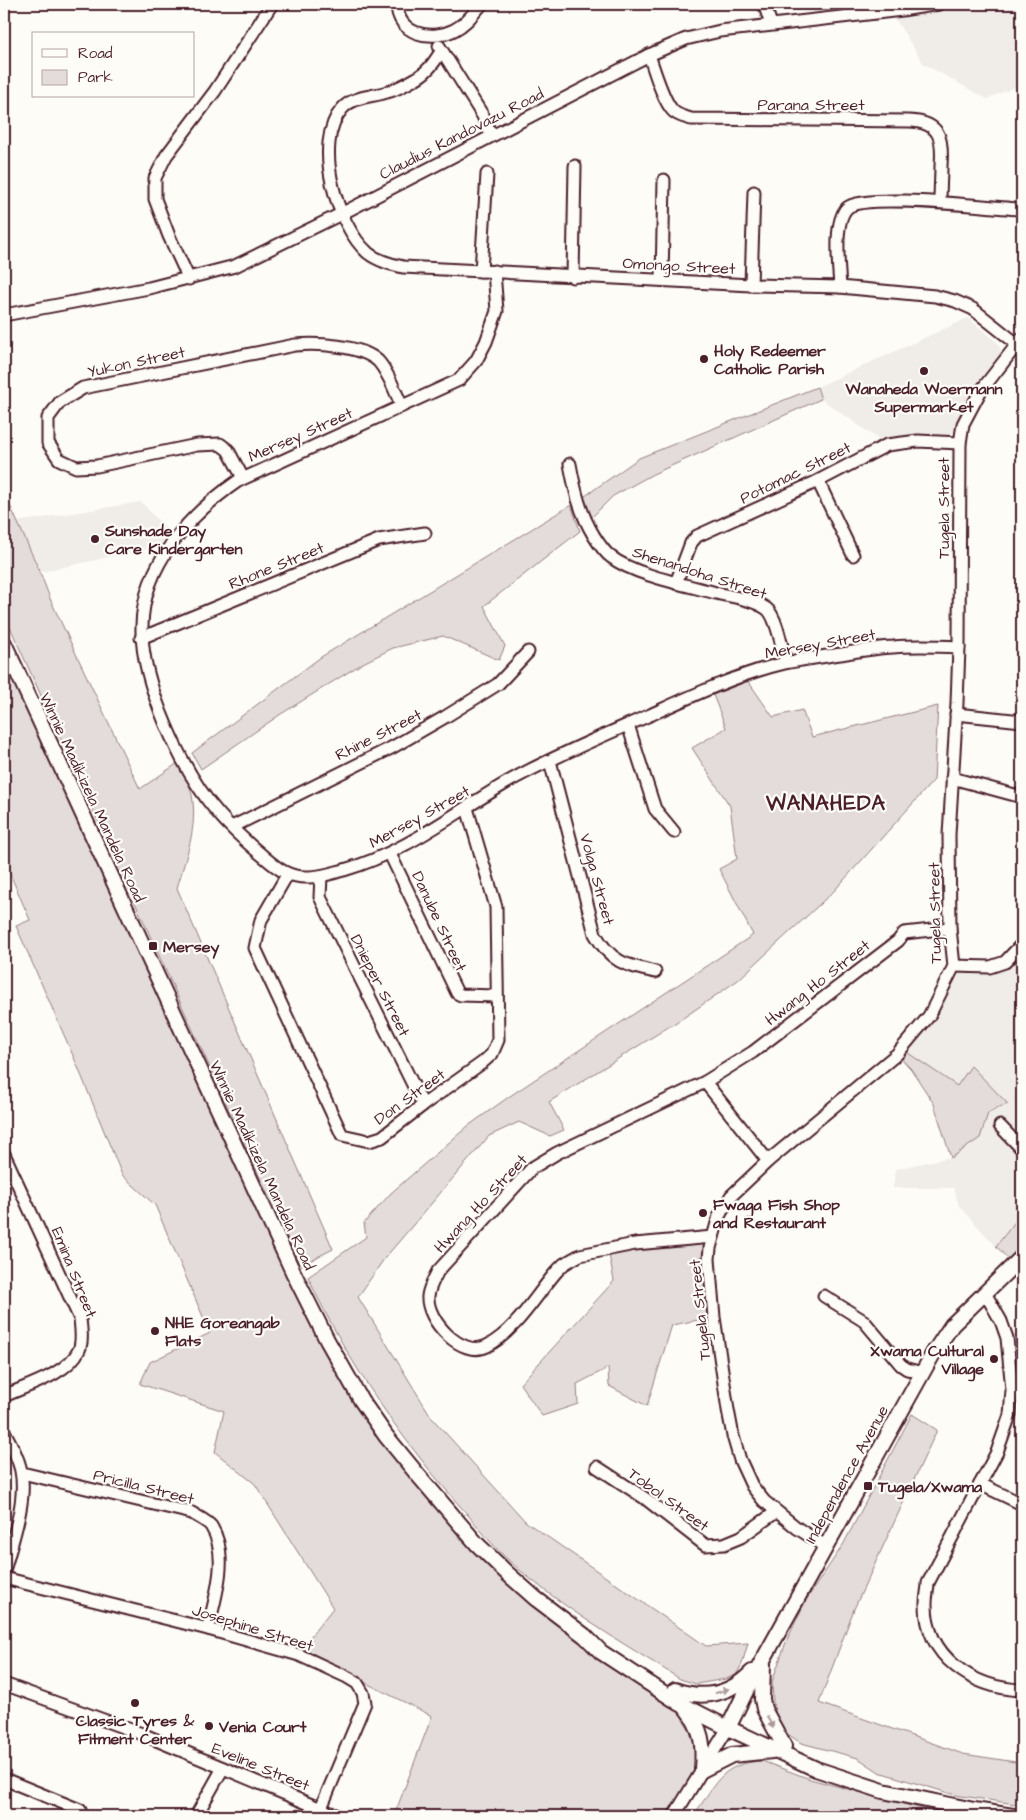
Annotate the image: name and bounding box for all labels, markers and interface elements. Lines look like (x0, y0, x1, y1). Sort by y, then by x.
legend (32, 32, 195, 98)
text: Road (78, 43, 113, 64)
text: Park (78, 67, 113, 88)
street label: Claudius Kandovazu Road (375, 83, 548, 185)
street label: Parana Street (757, 94, 865, 116)
street label: Omongo Street (622, 252, 737, 281)
place label: Holy Redeemer Catholic Parish (714, 340, 826, 380)
street label: Yukon Street (85, 341, 188, 383)
marker: Holy Redeemer Catholic Parish (698, 353, 710, 365)
marker: Wanaheda Woermann Supermarket (918, 365, 930, 377)
place label: Wanaheda Woermann Supermarket (845, 378, 1002, 418)
street label: Mersey Street (245, 402, 357, 469)
street label: Potomac Street (736, 436, 855, 509)
street label: Tugela Street (933, 457, 956, 559)
place label: Sunshade Day Care Kindergarten (104, 520, 243, 562)
marker: Sunshade Day Care Kindergarten (89, 533, 101, 545)
street label: Rhone Street (226, 537, 328, 595)
street label: Shenandoha Street (630, 541, 770, 605)
street label: Mersey Street (763, 623, 878, 666)
street label: Winnie Madikizela Mandela Road (34, 689, 150, 906)
street label: Rhine Street (332, 703, 426, 766)
street label: Mersey Street (365, 780, 475, 855)
district label: WANAHEDA (765, 789, 886, 818)
street label: Volga Street (573, 831, 620, 928)
street label: Tugela Street (923, 862, 948, 964)
street label: Danube Street (406, 868, 472, 976)
street label: Dnieper Street (345, 931, 415, 1041)
street label: Hwang Ho Street (760, 934, 876, 1032)
place label: Mersey (163, 936, 219, 959)
marker: Mersey (147, 940, 159, 952)
street label: Winnie Madikizela Mandela Road (204, 1057, 320, 1274)
street label: Don Street (369, 1063, 450, 1130)
street label: Hwang Ho Street (429, 1149, 533, 1259)
place label: Fwaga Fish Shop and Restaurant (712, 1194, 840, 1234)
marker: Fwaga Fish Shop and Restaurant (697, 1207, 709, 1219)
street label: Emina Street (46, 1224, 102, 1322)
street label: Tugela Street (684, 1258, 717, 1361)
place label: NHE Goreangab Flats (165, 1312, 280, 1352)
marker: NHE Goreangab Flats (149, 1325, 161, 1337)
place label: Xwama Cultural Village (870, 1340, 984, 1382)
marker: Xwama Cultural Village (988, 1353, 1000, 1365)
street label: Independence Avenue (800, 1401, 894, 1548)
street label: Tobol Street (623, 1463, 714, 1537)
street label: Pricilla Street (91, 1464, 197, 1510)
place label: Tugela/Xwama (877, 1476, 983, 1500)
marker: Tugela/Xwama (862, 1480, 874, 1492)
street label: Josephine Street (189, 1599, 317, 1657)
one-way arrow (715, 1687, 730, 1695)
marker: Classic Tyres & Fitment Center (129, 1697, 141, 1709)
place label: Classic Tyres & Fitment Center (76, 1710, 195, 1750)
one-way arrow (766, 1714, 774, 1729)
place label: Venia Court (218, 1716, 307, 1738)
marker: Venia Court (203, 1720, 215, 1732)
street label: Eveline Street (208, 1737, 313, 1797)

